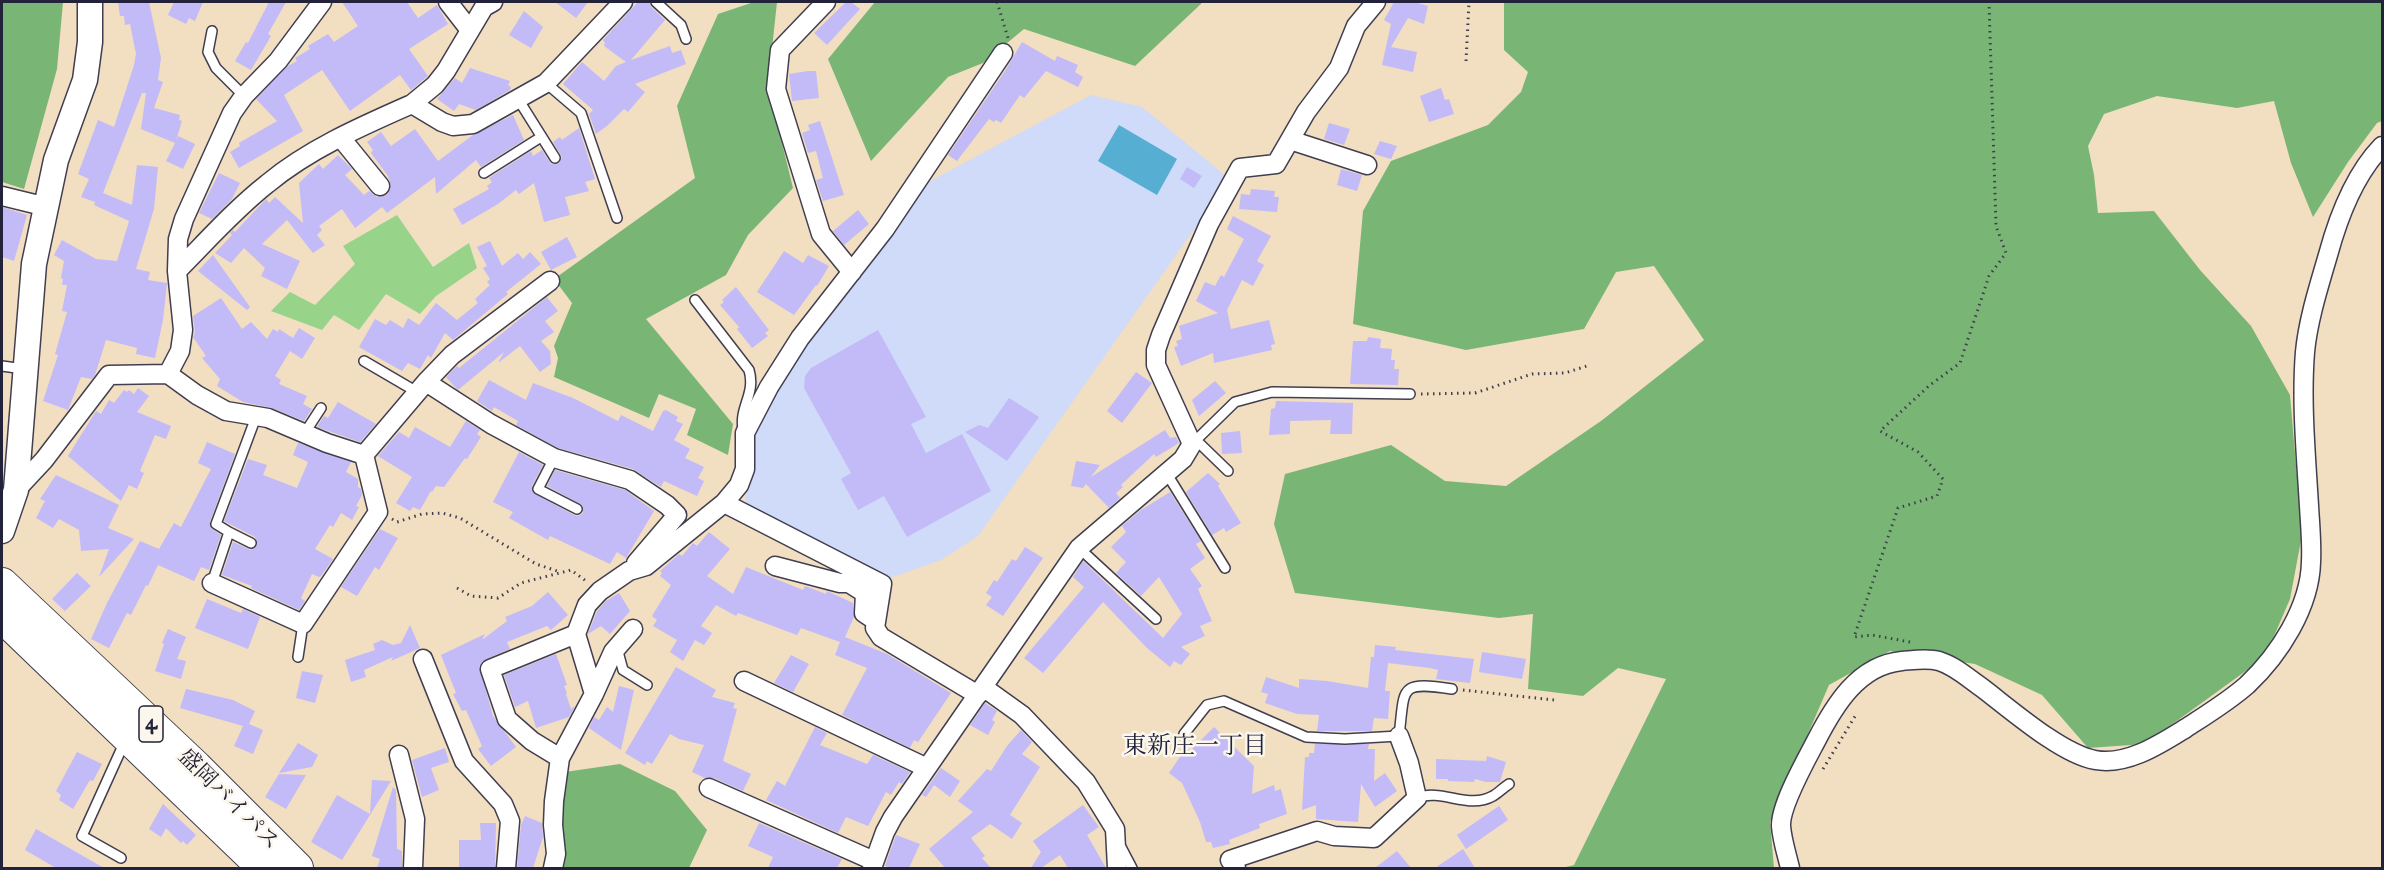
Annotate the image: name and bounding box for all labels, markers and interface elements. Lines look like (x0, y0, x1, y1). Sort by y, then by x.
road number: 4 (139, 706, 163, 742)
district label: 東新庄一丁目 (1123, 733, 1267, 761)
street label: 盛岡バイパス (172, 744, 284, 856)

